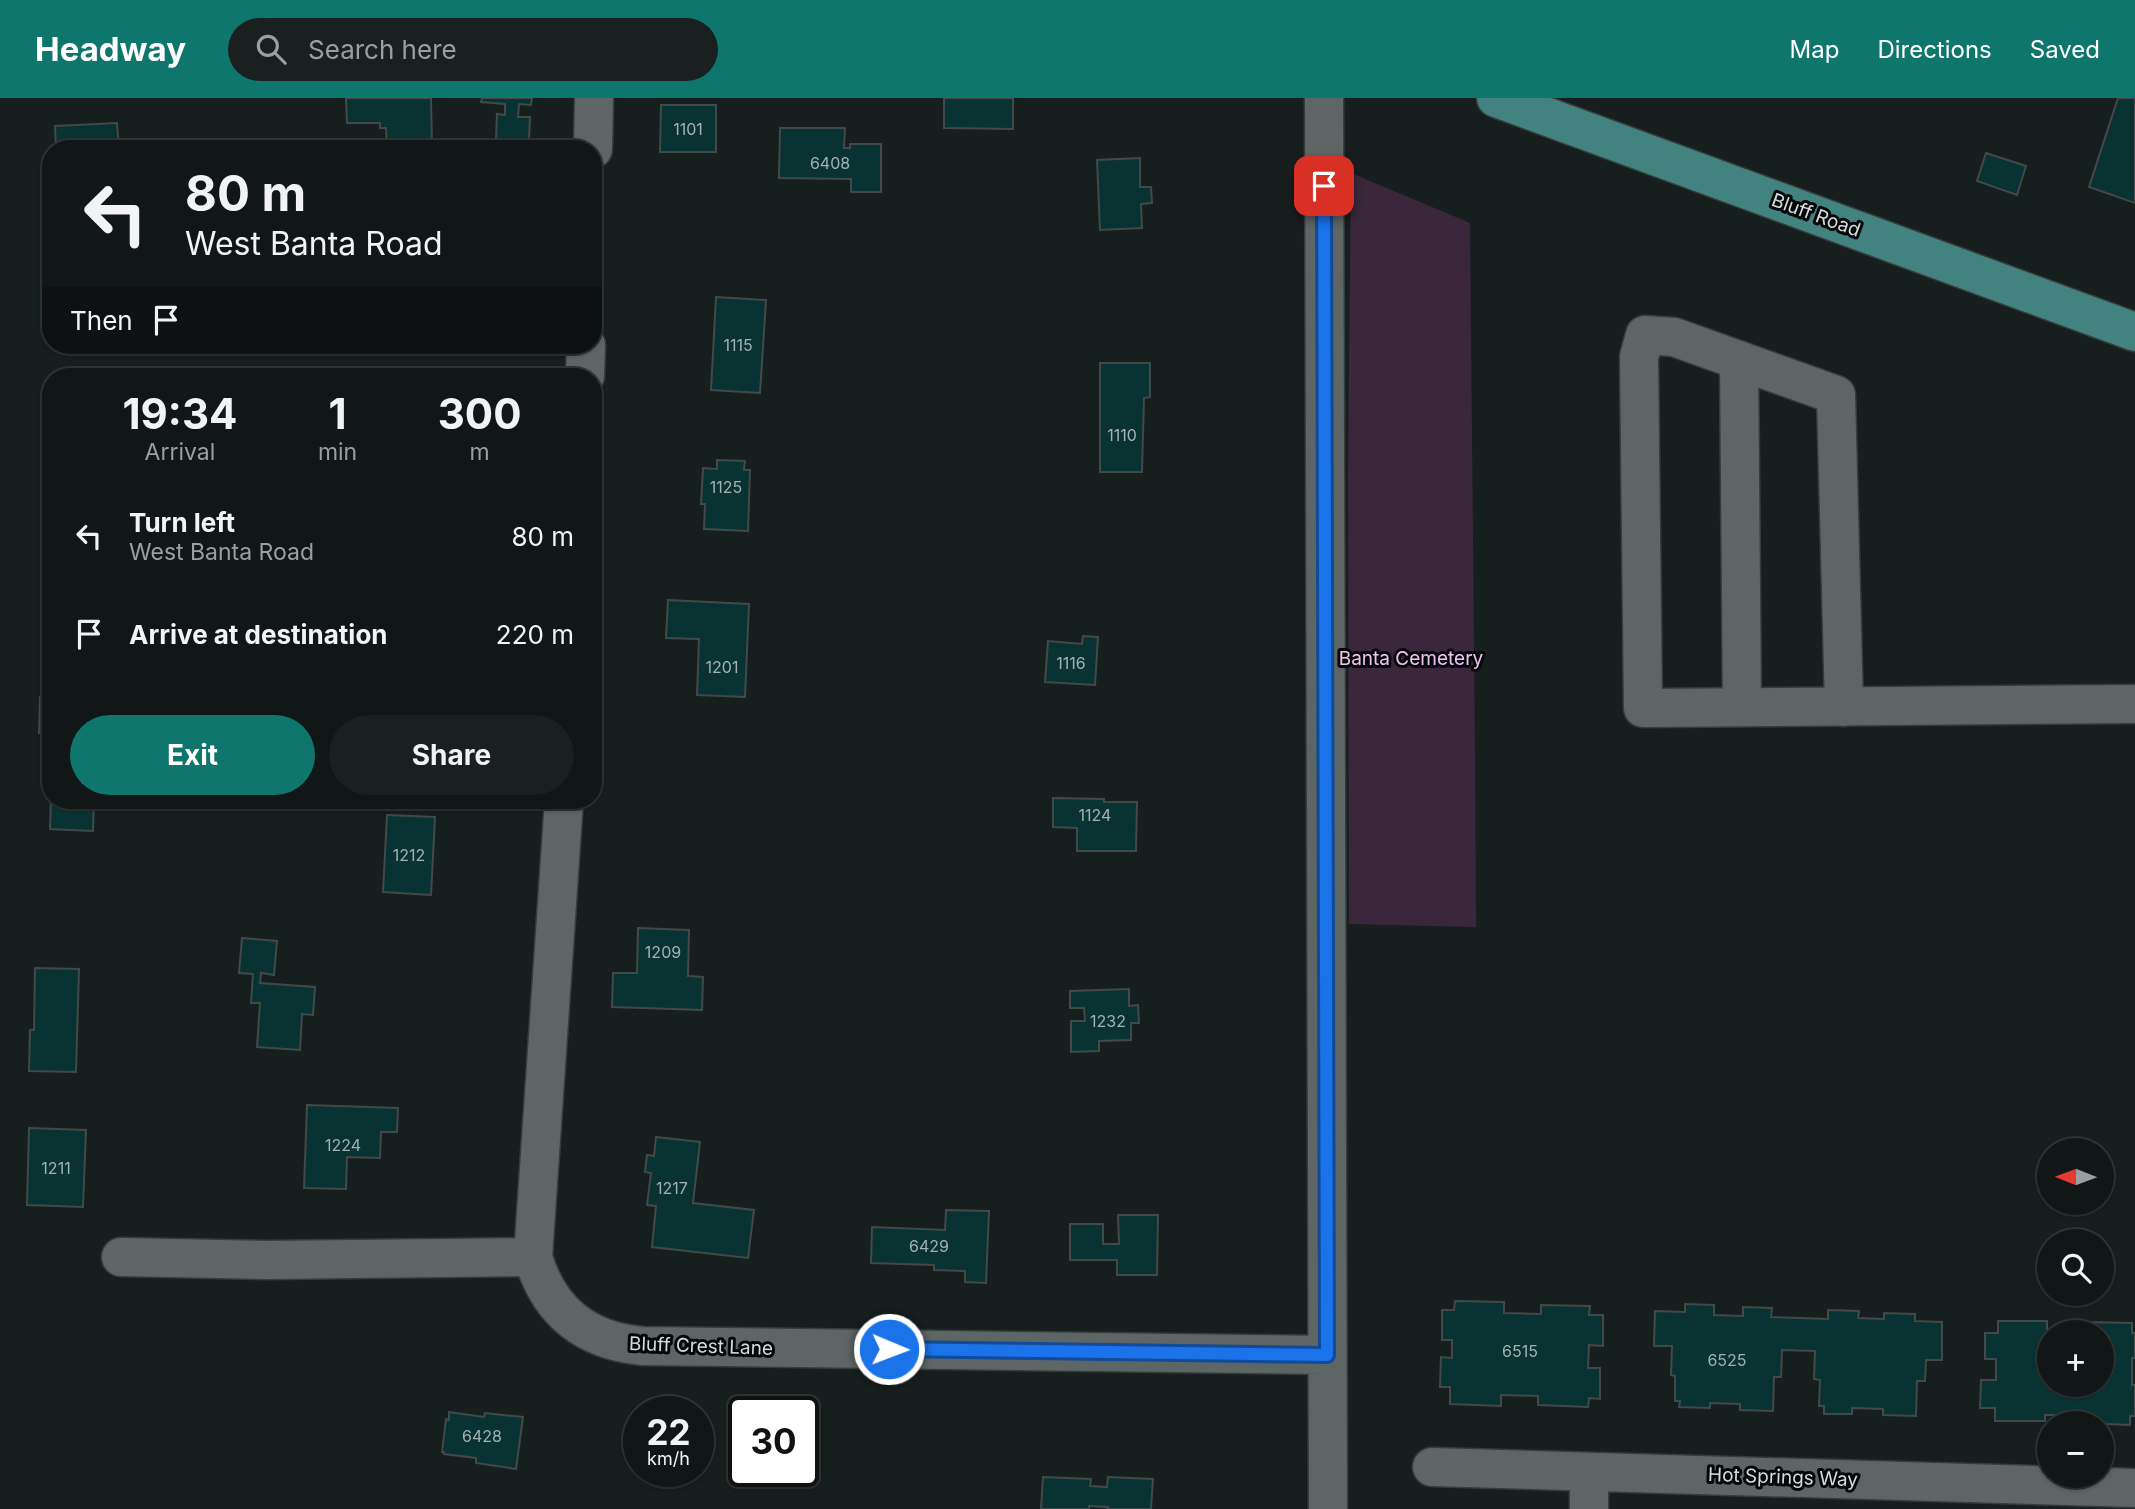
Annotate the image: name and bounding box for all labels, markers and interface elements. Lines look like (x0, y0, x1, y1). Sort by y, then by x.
search box (228, 18, 718, 81)
text: Headway (35, 29, 186, 69)
icon: search (252, 30, 290, 68)
text: Search here (308, 34, 457, 65)
text: Map (1790, 35, 1839, 64)
text: Directions (1877, 35, 1992, 64)
text: Saved (2030, 35, 2100, 64)
house number: 1101 (673, 119, 703, 139)
house number: 6408 (810, 153, 850, 173)
pin (1294, 156, 1354, 216)
text: 80 m (185, 164, 306, 223)
icon: arrive (1305, 167, 1343, 205)
icon: left (70, 168, 161, 259)
street label: Bluff Road (1768, 188, 1864, 242)
text: West Banta Road (185, 224, 443, 263)
icon: arrive (147, 301, 185, 339)
text: Then (70, 305, 133, 336)
house number: 1115 (723, 335, 753, 355)
text: 19:34 (122, 388, 237, 439)
text: 1 (329, 388, 347, 439)
text: 300 (438, 388, 521, 439)
house number: 1110 (1107, 425, 1137, 445)
text: Arrival (145, 438, 215, 466)
text: min (318, 438, 357, 466)
text: m (470, 438, 490, 466)
house number: 1125 (710, 477, 742, 497)
text: Turn left (129, 507, 235, 538)
icon: left (70, 517, 108, 555)
text: 80 m (511, 521, 574, 552)
text: West Banta Road (129, 538, 314, 566)
icon: arrive (70, 615, 108, 653)
text: Arrive at destination (129, 619, 388, 650)
text: 220 m (496, 619, 574, 650)
park label: Banta Cemetery (1339, 647, 1484, 670)
house number: 1116 (1056, 653, 1086, 673)
house number: 1201 (706, 657, 738, 677)
button: Exit (70, 715, 315, 795)
button: Share (329, 715, 574, 795)
house number: 1124 (1079, 805, 1111, 825)
house number: 1212 (393, 845, 425, 865)
house number: 1209 (645, 942, 681, 962)
house number: 1232 (1090, 1011, 1126, 1031)
house number: 1224 (325, 1135, 361, 1155)
north arrow (2037, 1138, 2114, 1214)
map controls (2037, 1138, 2114, 1488)
house number: 1211 (41, 1158, 71, 1178)
house number: 1217 (656, 1178, 688, 1198)
button: search (2037, 1229, 2114, 1306)
house number: 6429 (909, 1236, 949, 1256)
position arrow (852, 1312, 926, 1386)
button: + (2037, 1320, 2114, 1397)
street label: Bluff Crest Lane (629, 1332, 773, 1360)
house number: 6515 (1502, 1341, 1538, 1361)
house number: 6525 (1707, 1350, 1747, 1370)
speed limit sign: 30 (728, 1396, 819, 1487)
text: 22 (646, 1411, 691, 1453)
button: − (2037, 1411, 2114, 1488)
house number: 6428 (462, 1426, 502, 1446)
text: km/h (647, 1448, 690, 1469)
street label: Hot Springs Way (1708, 1463, 1859, 1491)

